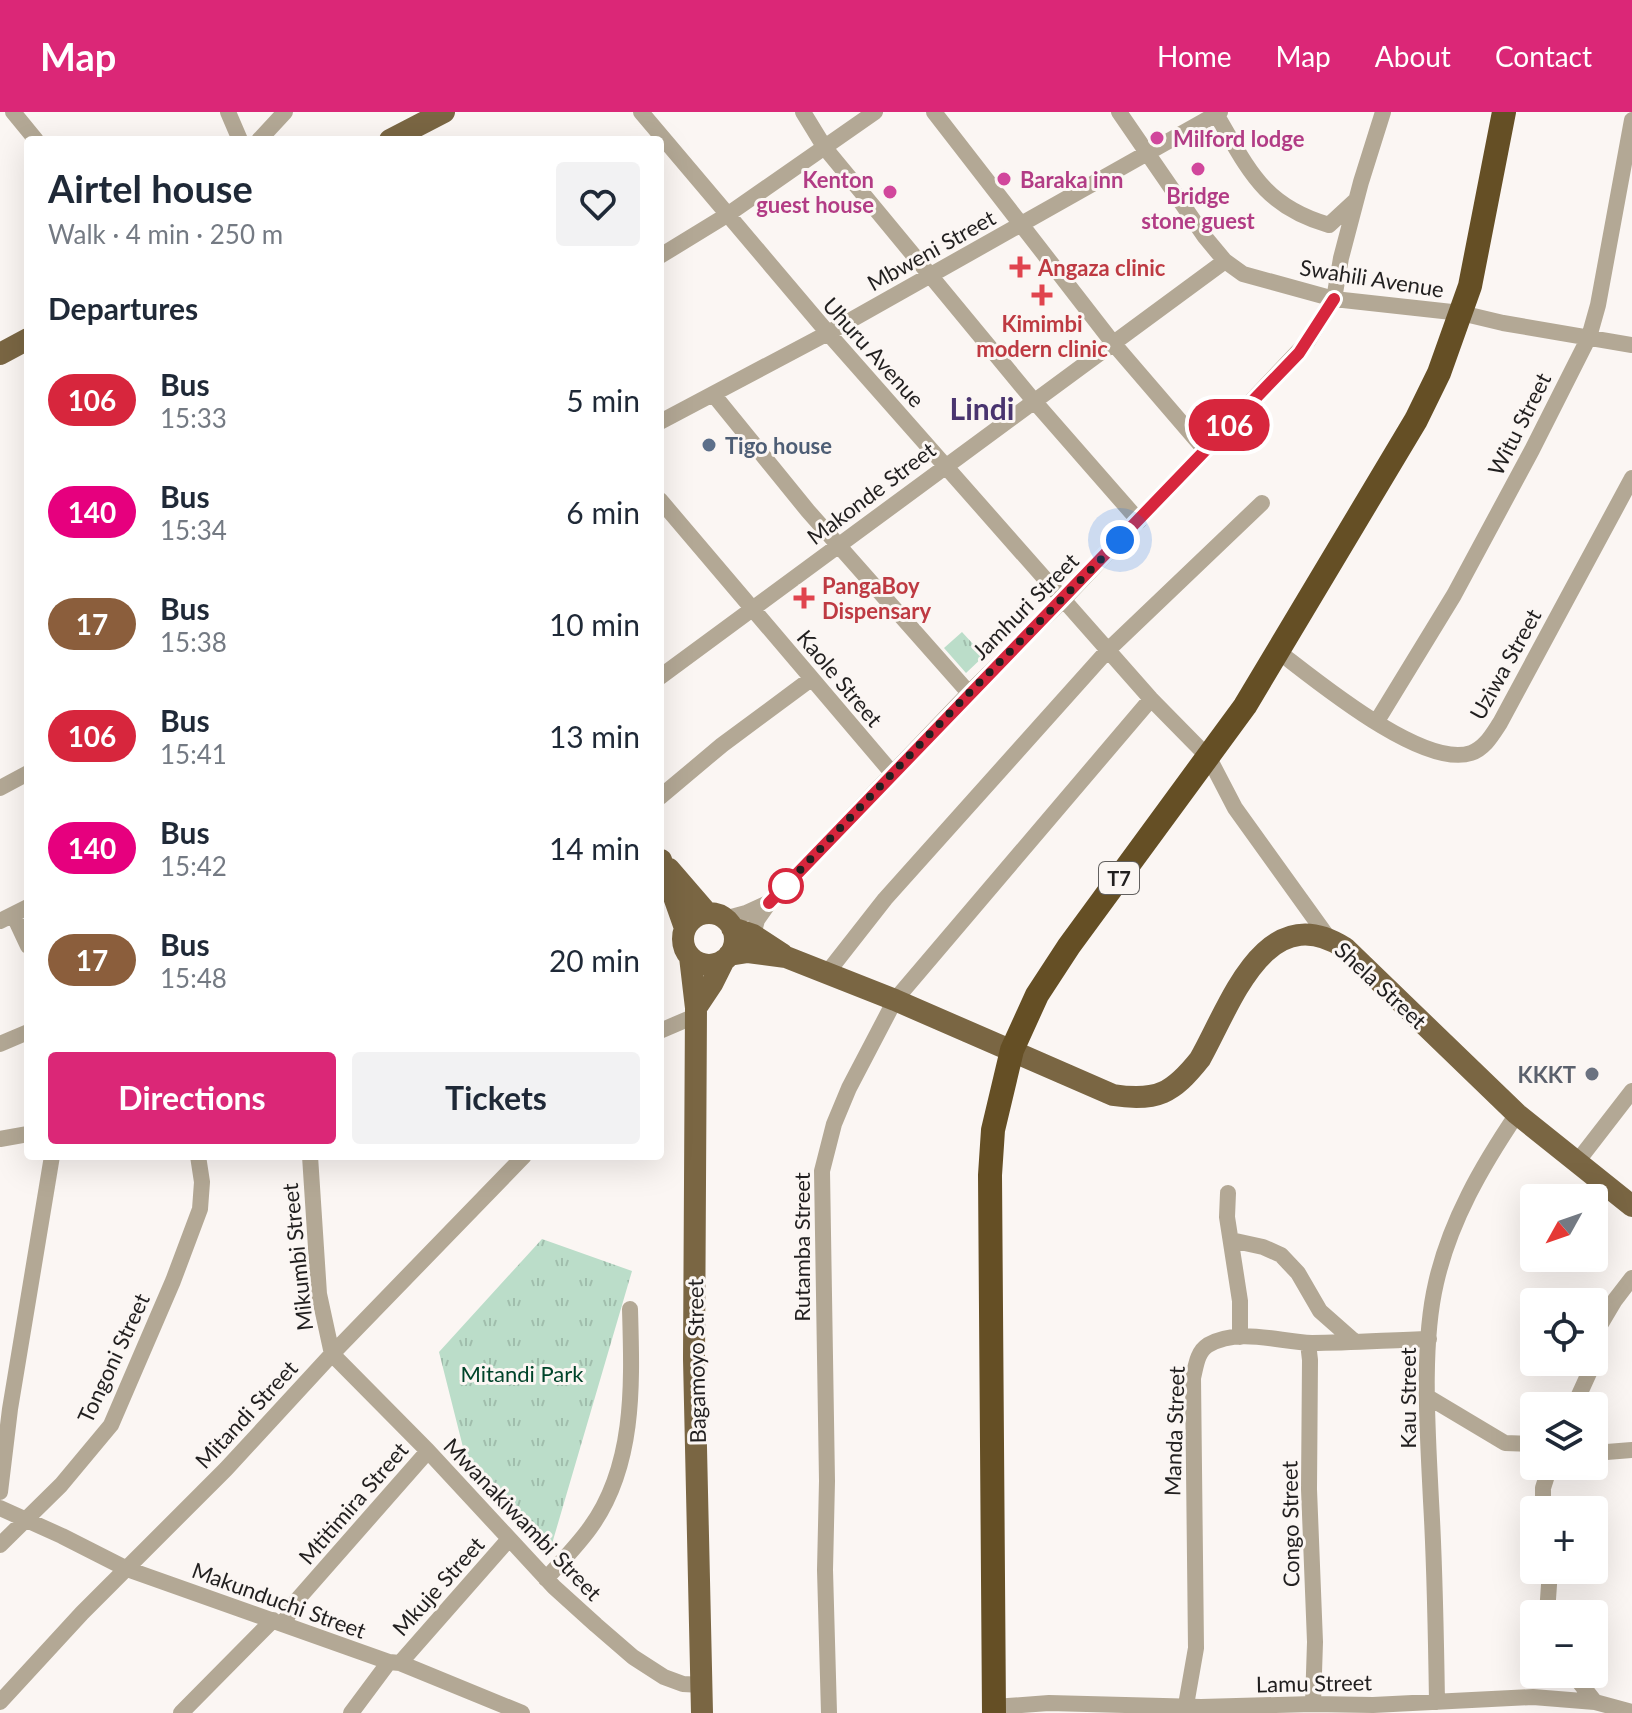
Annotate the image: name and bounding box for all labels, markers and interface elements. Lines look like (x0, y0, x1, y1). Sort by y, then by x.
text: Map (40, 33, 116, 79)
text: Home (1157, 39, 1232, 73)
text: Map (1276, 39, 1331, 73)
text: About (1375, 39, 1451, 73)
text: Contact (1495, 39, 1592, 73)
place label: Milford lodge (1173, 125, 1305, 152)
marker: Milford lodge (1148, 129, 1166, 147)
marker: Bridge stone guest (1189, 160, 1207, 178)
button: heart (556, 162, 640, 246)
text: Airtel house (48, 165, 253, 211)
place label: Kenton guest house (756, 166, 874, 218)
place label: Baraka inn (1020, 166, 1123, 193)
marker: Baraka inn (995, 170, 1013, 188)
place label: Bridge stone guest (1141, 182, 1256, 234)
marker: Kenton guest house (881, 183, 899, 201)
street label: Mbweni Street (862, 204, 1000, 296)
text: Walk · 4 min · 250 m (48, 218, 283, 250)
street label: Swahili Avenue (1298, 253, 1446, 303)
place label: Angaza clinic (1037, 254, 1166, 281)
marker: Angaza clinic (1009, 256, 1031, 278)
marker: Kimimbi modern clinic (1031, 284, 1053, 306)
text: Departures (48, 290, 198, 326)
street label: Uhuru Avenue (818, 292, 930, 412)
place label: Kimimbi modern clinic (976, 310, 1108, 362)
text: Bus (160, 366, 210, 402)
street label: Witu Street (1482, 368, 1556, 480)
text: 5 min (566, 382, 640, 418)
text: 106 (68, 383, 116, 417)
district label: Lindi (950, 390, 1014, 426)
line badge: 106 (1183, 399, 1275, 451)
text: 15:33 (160, 402, 227, 434)
text: 106 (1205, 408, 1253, 442)
place label: Tigo house (725, 432, 832, 459)
marker: Tigo house (700, 436, 718, 454)
street label: Makonde Street (801, 436, 941, 550)
text: Bus (160, 478, 210, 514)
text: 6 min (566, 494, 640, 530)
text: 140 (68, 495, 116, 529)
text: 15:34 (160, 514, 227, 546)
your location (1100, 520, 1140, 560)
street label: Jamhuri Street (966, 547, 1084, 665)
place label: PangaBoy Dispensary (822, 572, 931, 624)
marker: PangaBoy Dispensary (793, 587, 815, 609)
text: Bus (160, 590, 210, 626)
street label: Uziwa Street (1463, 604, 1547, 724)
text: 10 min (549, 606, 640, 642)
text: 17 (76, 607, 108, 641)
street label: Kaole Street (792, 624, 888, 732)
text: 15:38 (160, 626, 227, 658)
text: Bus (160, 702, 210, 738)
text: 13 min (549, 718, 640, 754)
text: 106 (68, 719, 116, 753)
text: 15:41 (160, 738, 227, 770)
text: Bus (160, 814, 210, 850)
text: 14 min (549, 830, 640, 866)
text: 140 (68, 831, 116, 865)
text: 15:42 (160, 850, 227, 882)
road number: T7 (1099, 862, 1139, 894)
unlabelled marker (769, 869, 803, 903)
text: Bus (160, 926, 210, 962)
street label: Shela Street (1330, 936, 1432, 1034)
text: 20 min (549, 942, 640, 978)
text: 17 (76, 943, 108, 977)
text: 15:48 (160, 962, 227, 994)
button: Directions (48, 1052, 336, 1144)
button: Tickets (352, 1052, 640, 1144)
place label: KKKT (1518, 1061, 1576, 1088)
marker: KKKT (1583, 1065, 1601, 1083)
street label: Rutamba Street (788, 1172, 815, 1322)
street label: Mikumbi Street (276, 1182, 318, 1332)
north arrow (1520, 1184, 1608, 1272)
map controls (1520, 1184, 1608, 1688)
street label: Bagamoyo Street (681, 1278, 711, 1444)
button: locate (1520, 1288, 1608, 1376)
street label: Tongoni Street (71, 1289, 155, 1427)
street label: Kau Street (1394, 1347, 1421, 1449)
street label: Mitandi Street (189, 1354, 303, 1474)
park label: Mitandi Park (461, 1360, 584, 1387)
street label: Manda Street (1158, 1365, 1190, 1496)
button: layers (1520, 1392, 1608, 1480)
street label: Mwanakiwambi Street (438, 1432, 608, 1606)
street label: Mtitimira Street (293, 1436, 413, 1570)
street label: Congo Street (1275, 1460, 1305, 1587)
button: + (1520, 1496, 1608, 1584)
street label: Mkuje Street (386, 1531, 490, 1641)
street label: Makunduchi Street (188, 1556, 370, 1644)
button: − (1520, 1600, 1608, 1688)
street label: Lamu Street (1256, 1668, 1372, 1698)

